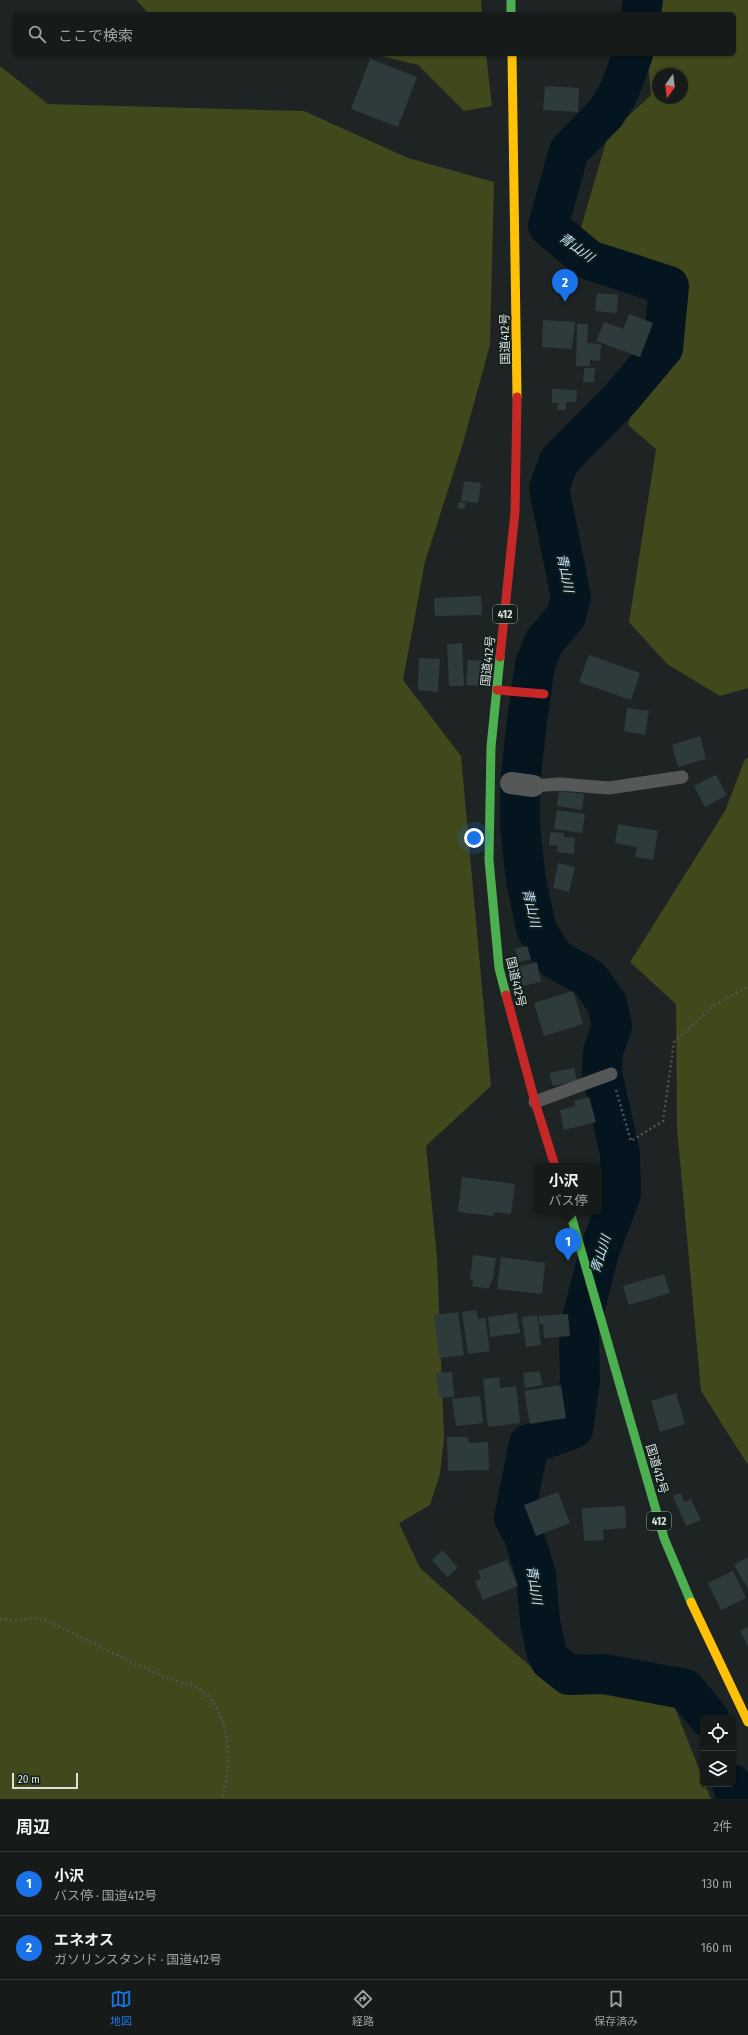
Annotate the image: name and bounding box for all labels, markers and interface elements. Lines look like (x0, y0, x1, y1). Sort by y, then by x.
search box (12, 12, 736, 56)
icon: search (26, 23, 48, 45)
text: ここで検索 (58, 27, 133, 45)
north arrow (652, 68, 688, 104)
water label: 青山川 (557, 230, 599, 266)
pin: 2 (552, 269, 578, 302)
street label: 国道412号 (498, 313, 512, 365)
water label: 青山川 (554, 553, 577, 596)
road number: 412 (493, 605, 517, 623)
street label: 国道412号 (478, 635, 498, 687)
your location (464, 828, 484, 848)
water label: 青山川 (520, 887, 544, 931)
street label: 国道412号 (503, 956, 529, 1008)
popup (534, 1163, 602, 1215)
text: 小沢 (548, 1172, 579, 1190)
text: バス停 (548, 1193, 588, 1208)
pin: 1 (555, 1228, 581, 1261)
water label: 青山川 (588, 1231, 614, 1275)
street label: 国道412号 (643, 1442, 671, 1496)
road number: 412 (647, 1512, 671, 1530)
water label: 青山川 (524, 1565, 545, 1607)
map controls (700, 1715, 736, 1787)
button: locate (700, 1715, 736, 1751)
button: layers (700, 1751, 736, 1787)
scale bar (12, 1771, 78, 1790)
text: 20 m (18, 1773, 40, 1786)
text: 周辺 (16, 1817, 50, 1838)
text: 2件 (713, 1819, 732, 1834)
text: 小沢 (54, 1867, 84, 1885)
text: 1 (26, 1876, 32, 1891)
text: 130 m (701, 1876, 732, 1891)
text: バス停 · 国道412号 (54, 1888, 157, 1903)
text: エネオス (54, 1931, 114, 1949)
text: 2 (26, 1940, 32, 1955)
text: 160 m (701, 1940, 732, 1955)
text: ガソリンスタンド · 国道412号 (54, 1952, 222, 1967)
tab: 地図 (110, 1988, 132, 2028)
tab: 経路 (352, 1988, 374, 2028)
tab: 保存済み (594, 1988, 638, 2028)

